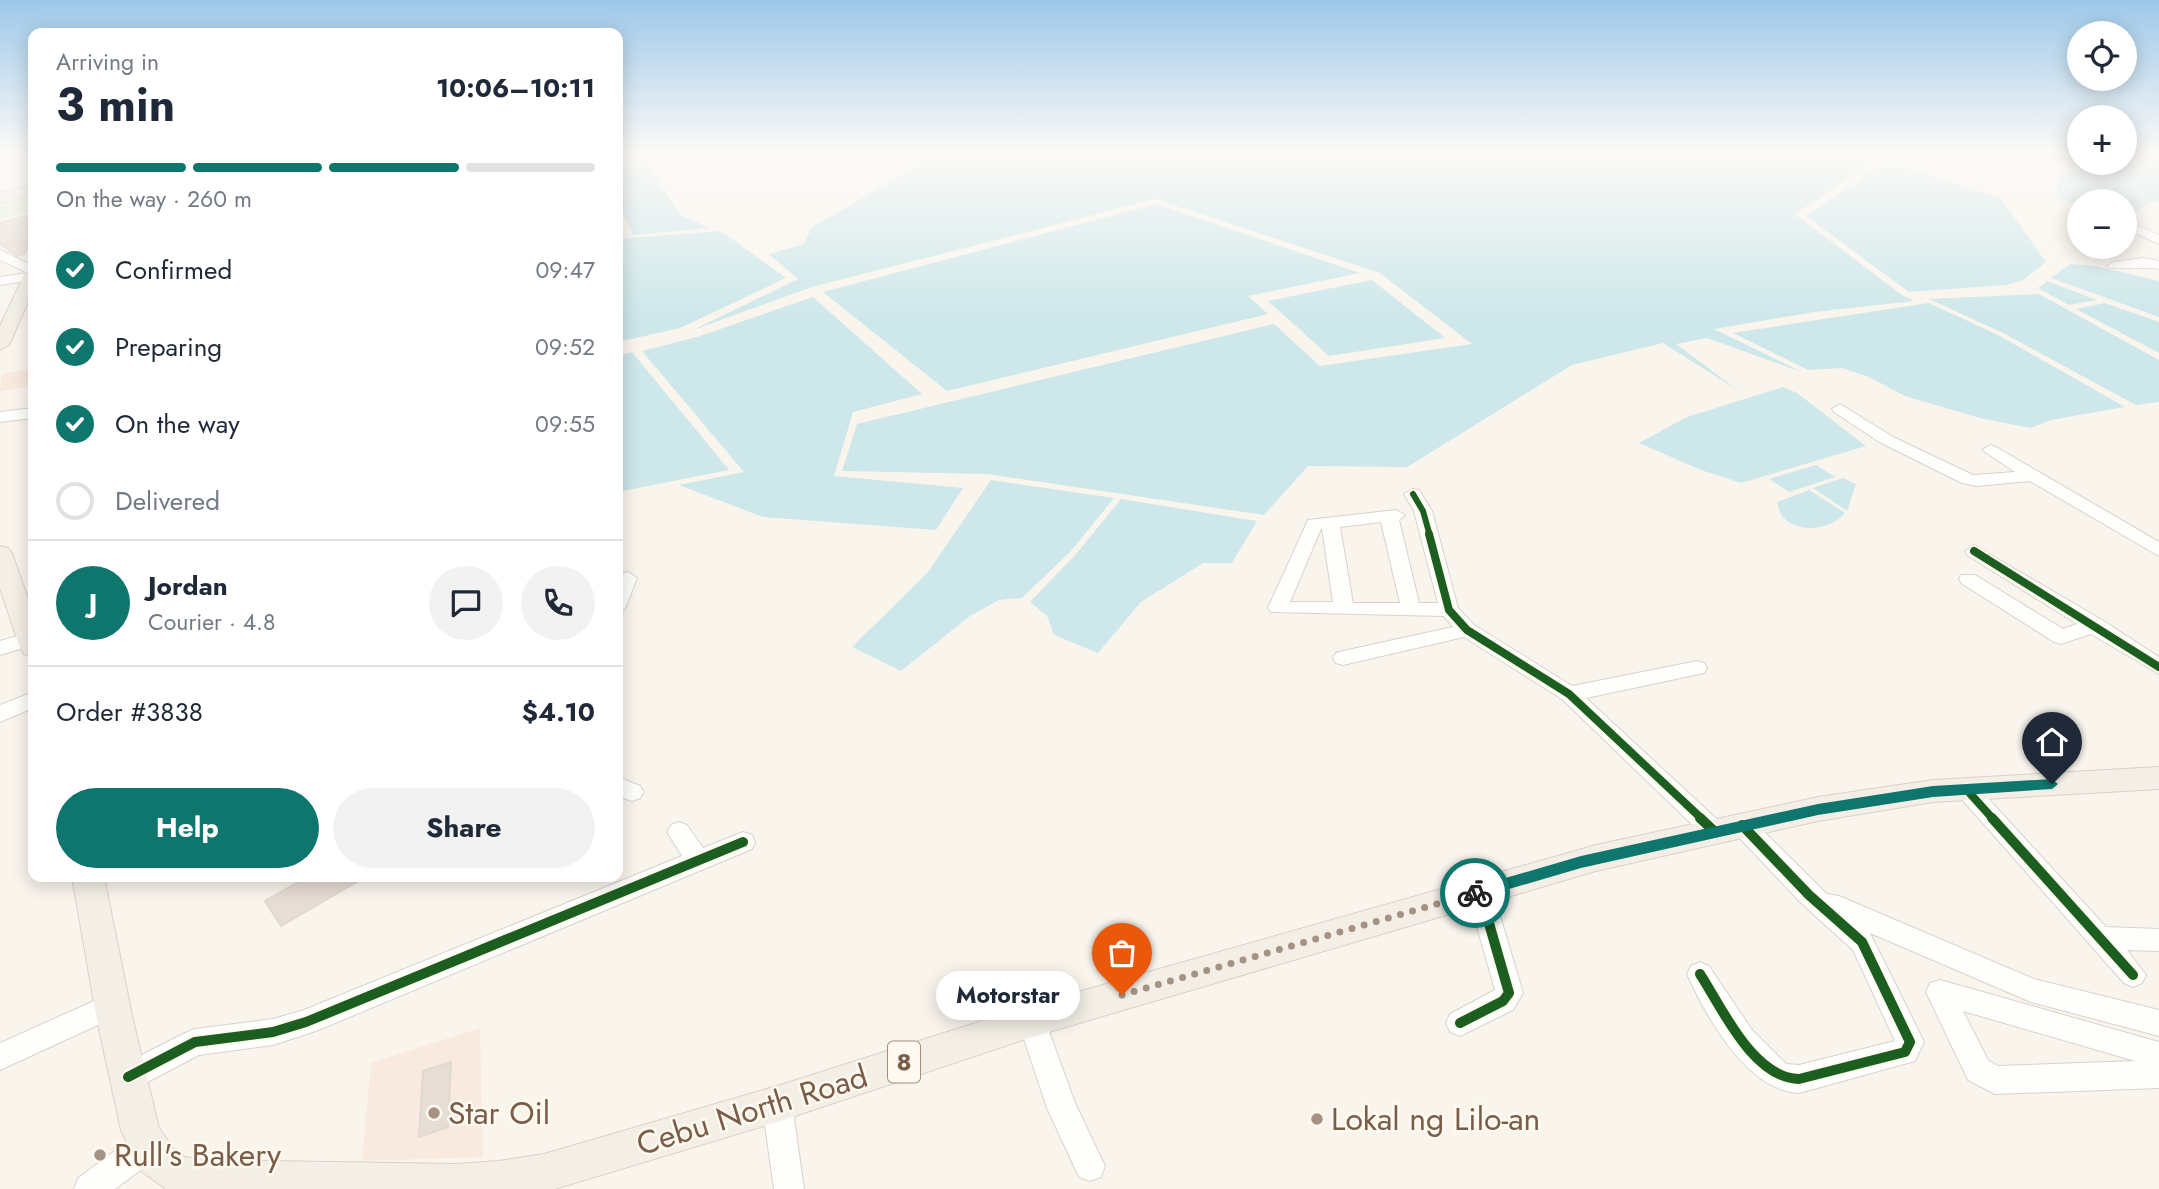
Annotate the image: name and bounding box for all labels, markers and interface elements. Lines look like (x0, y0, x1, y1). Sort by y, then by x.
map controls (2067, 21, 2137, 259)
button: locate (2067, 21, 2137, 91)
text: Arriving in (56, 45, 159, 79)
text: 10:06–10:11 (436, 69, 595, 107)
text: 3 min (56, 72, 175, 138)
button: + (2067, 105, 2137, 175)
text: On the way · 260 m (56, 182, 252, 216)
button: − (2067, 189, 2137, 259)
icon: check (56, 251, 94, 289)
text: Confirmed (115, 251, 232, 289)
text: 09:47 (536, 253, 595, 287)
icon: check (56, 328, 94, 366)
text: Preparing (115, 328, 222, 366)
text: 09:52 (535, 330, 595, 364)
icon: check (56, 405, 94, 443)
text: On the way (115, 405, 240, 443)
text: 09:55 (535, 407, 595, 441)
text: Delivered (115, 482, 220, 520)
button: chat (429, 566, 503, 640)
button: phone (521, 566, 595, 640)
text: Jordan (148, 567, 228, 605)
text: J (89, 584, 97, 622)
text: Courier · 4.8 (148, 605, 276, 639)
text: Order #3838 (56, 693, 203, 731)
text: $4.10 (522, 693, 595, 731)
pin (2022, 712, 2082, 784)
icon: home (2033, 723, 2071, 761)
button: Help (56, 788, 319, 868)
button: Share (333, 788, 595, 868)
courier (1440, 858, 1510, 928)
icon: bike (1456, 874, 1494, 912)
pin (1092, 923, 1152, 995)
icon: bag (1103, 934, 1141, 972)
callout: Motorstar (936, 970, 1080, 1020)
text: Motorstar (956, 978, 1060, 1012)
road number: 8 (888, 1042, 920, 1082)
street label: Cebu North Road (631, 1053, 873, 1167)
place label: Star Oil (448, 1090, 550, 1136)
place label: Lokal ng Lilo-an (1331, 1096, 1540, 1142)
marker: Star Oil (426, 1105, 442, 1121)
marker: Lokal ng Lilo-an (1309, 1111, 1325, 1127)
place label: Rull's Bakery (114, 1132, 282, 1178)
marker: Rull's Bakery (92, 1147, 108, 1163)

